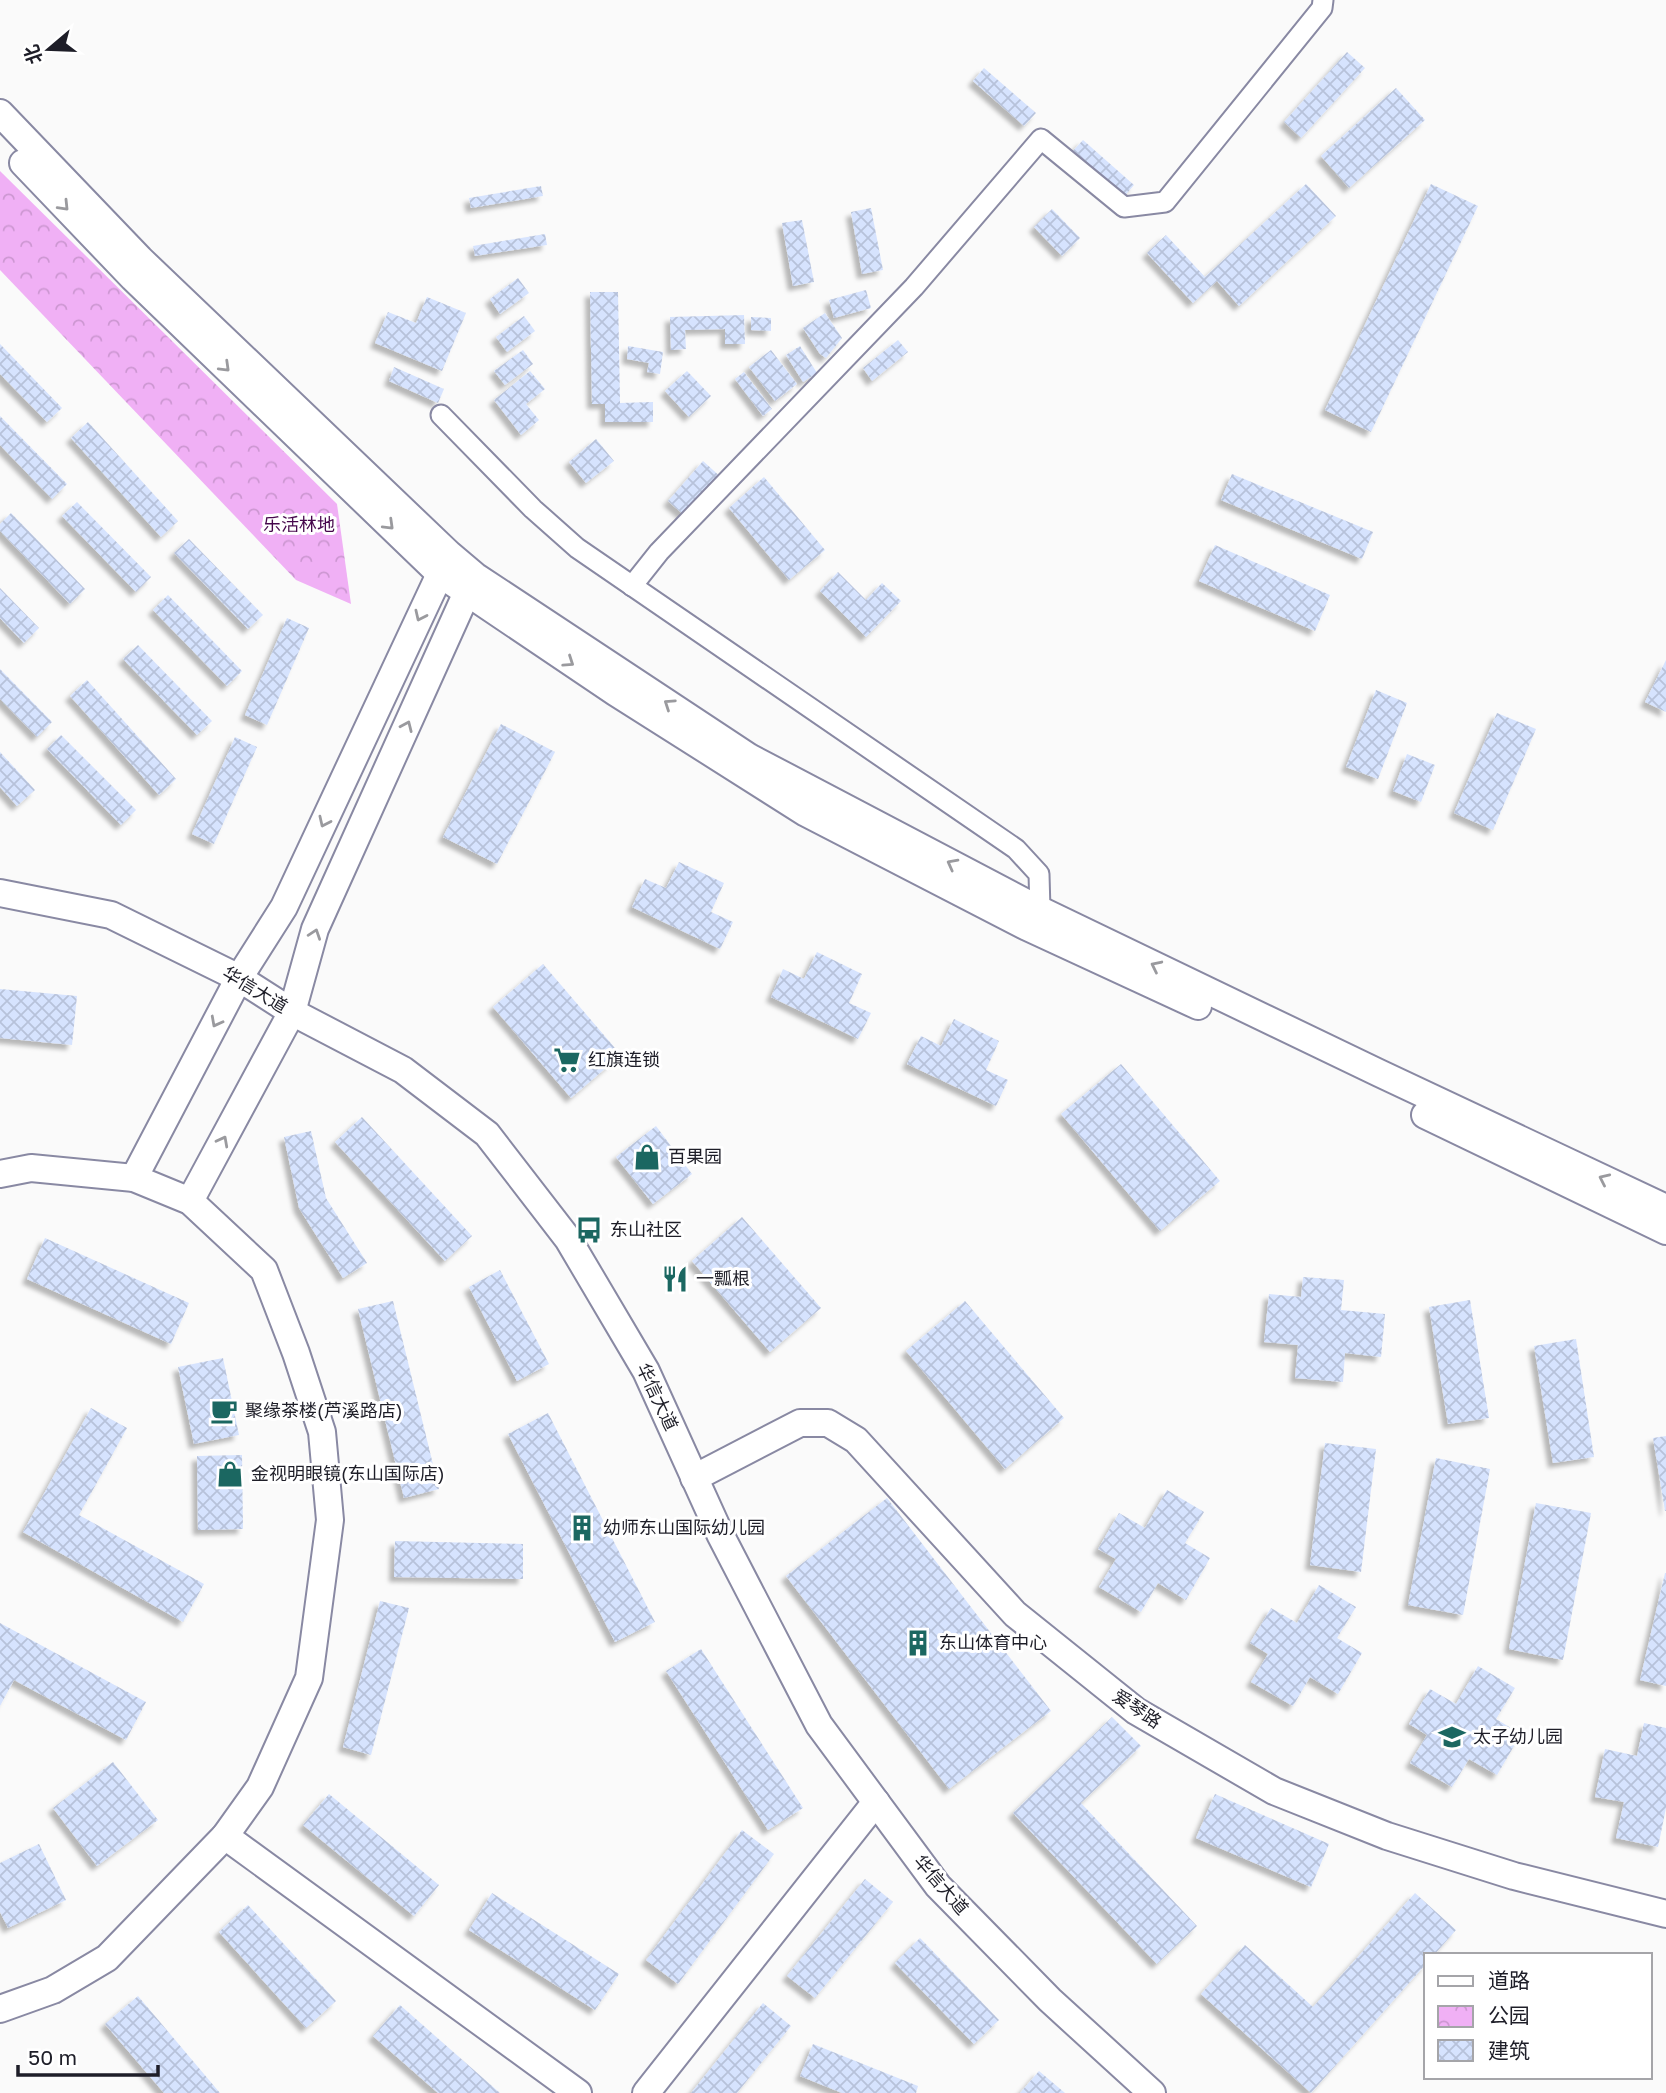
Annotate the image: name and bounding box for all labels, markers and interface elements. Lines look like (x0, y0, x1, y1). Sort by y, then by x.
north arrow (14, 14, 84, 84)
text: 北 (18, 42, 46, 67)
one-way arrow (56, 198, 68, 211)
one-way arrow (217, 359, 230, 372)
park label: 乐活林地 (263, 513, 335, 535)
one-way arrow (380, 517, 393, 530)
one-way arrow (414, 609, 428, 621)
one-way arrow (562, 654, 575, 667)
one-way arrow (664, 700, 677, 712)
one-way arrow (399, 721, 413, 733)
one-way arrow (318, 815, 332, 827)
one-way arrow (947, 858, 959, 872)
one-way arrow (307, 928, 321, 940)
one-way arrow (1151, 960, 1163, 974)
street label: 华信大道 (219, 961, 292, 1017)
one-way arrow (211, 1015, 224, 1027)
supermarket icon: 红旗连锁 (552, 1045, 582, 1075)
place label: 红旗连锁 (588, 1048, 660, 1070)
one-way arrow (214, 1135, 228, 1148)
shop icon: 百果园 (632, 1142, 662, 1172)
place label: 百果园 (668, 1145, 722, 1167)
one-way arrow (1599, 1173, 1611, 1187)
bus stop icon: 东山社区 (574, 1215, 604, 1245)
place label: 东山社区 (610, 1218, 682, 1240)
restaurant icon: 一瓢根 (660, 1264, 690, 1294)
place label: 一瓢根 (696, 1267, 750, 1289)
street label: 华信大道 (633, 1359, 683, 1434)
cafe icon: 聚缘茶楼(芦溪路店) (209, 1396, 239, 1426)
place label: 聚缘茶楼(芦溪路店) (245, 1399, 403, 1421)
shop icon: 金视明眼镜(东山国际店) (215, 1459, 245, 1489)
place label: 金视明眼镜(东山国际店) (251, 1462, 445, 1484)
building icon: 幼师东山国际幼儿园 (567, 1513, 597, 1543)
place label: 幼师东山国际幼儿园 (603, 1516, 765, 1538)
building icon: 东山体育中心 (903, 1628, 933, 1658)
place label: 东山体育中心 (939, 1631, 1047, 1653)
street label: 爱琴路 (1109, 1684, 1166, 1732)
school or university icon: 太子幼儿园 (1437, 1722, 1467, 1752)
place label: 太子幼儿园 (1473, 1725, 1563, 1747)
street label: 华信大道 (910, 1850, 974, 1919)
legend (1424, 1953, 1652, 2079)
text: 道路 (1488, 1967, 1530, 1993)
text: 公园 (1488, 2002, 1530, 2028)
scale bar (18, 2034, 158, 2078)
text: 建筑 (1488, 2037, 1530, 2063)
text: 50 m (28, 2044, 77, 2070)

